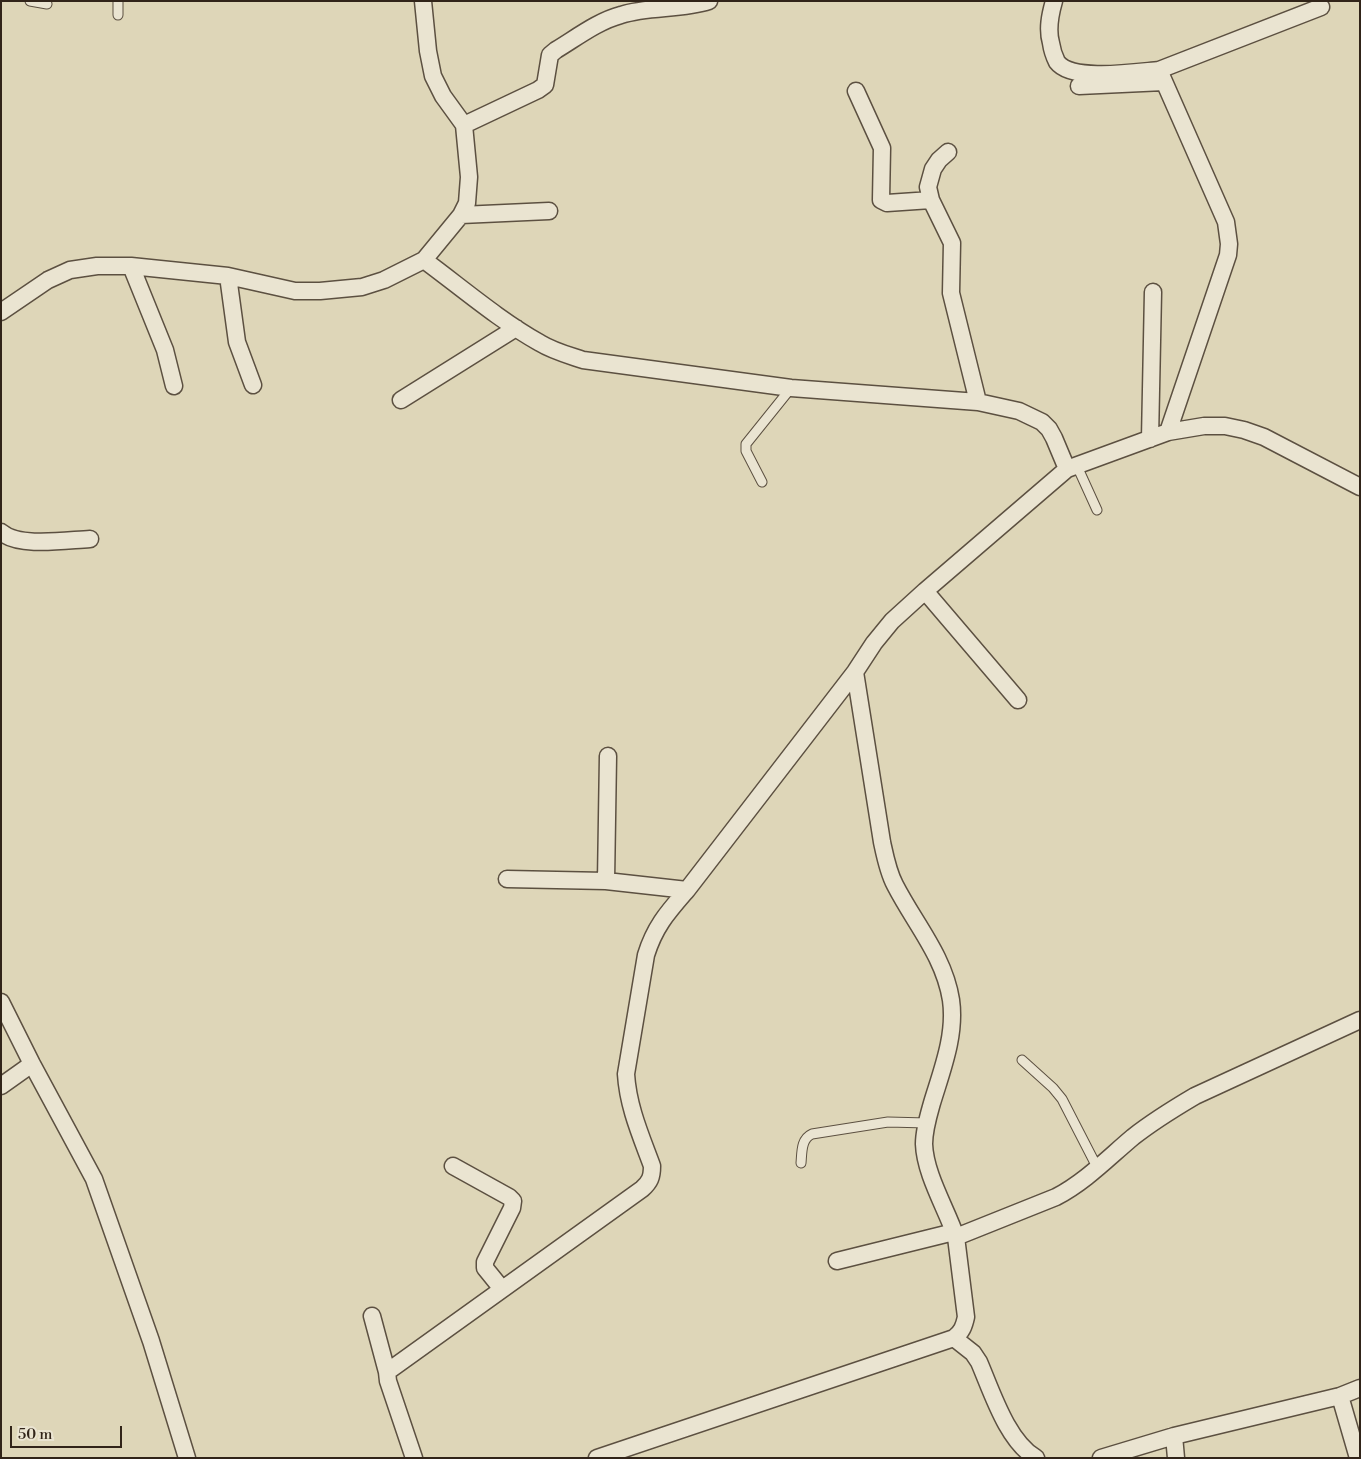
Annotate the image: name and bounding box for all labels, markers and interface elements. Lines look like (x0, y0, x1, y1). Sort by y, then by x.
scale bar (12, 1416, 125, 1448)
text: 50 m (18, 1425, 52, 1444)

